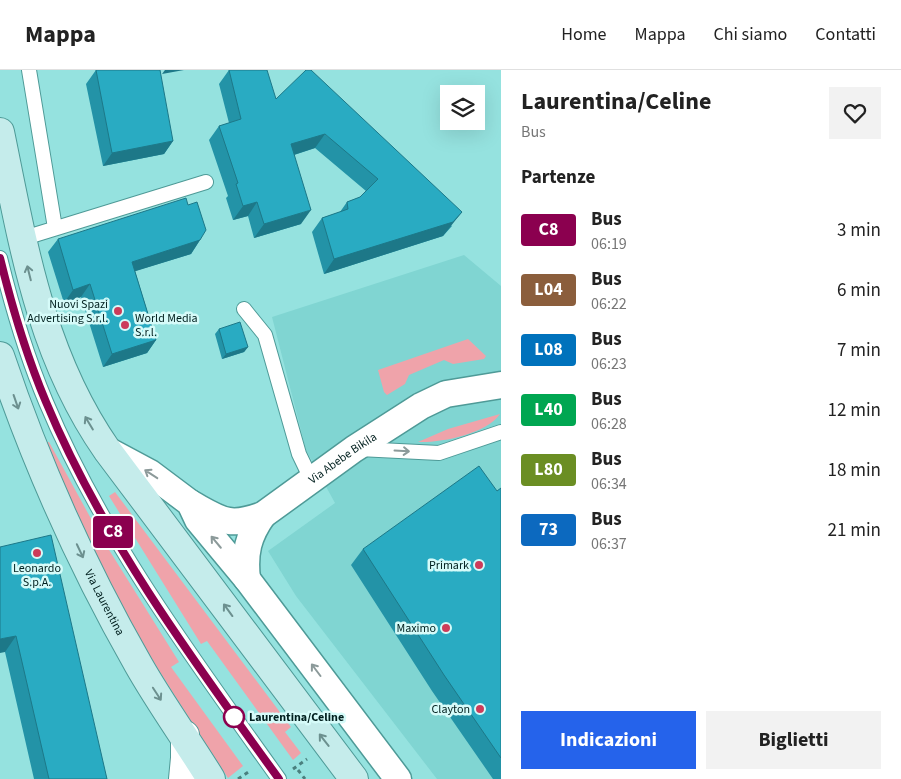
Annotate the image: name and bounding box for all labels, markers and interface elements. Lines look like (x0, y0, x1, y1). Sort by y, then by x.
text: Mappa (25, 17, 96, 52)
text: Home (561, 22, 607, 47)
text: Mappa (635, 22, 686, 47)
text: Chi siamo (714, 22, 787, 47)
text: Contatti (815, 22, 876, 47)
text: Laurentina/Celine (521, 84, 711, 119)
map controls (440, 85, 485, 130)
button: layers (440, 85, 485, 130)
button: heart (829, 87, 881, 139)
text: Bus (521, 121, 546, 143)
text: Partenze (521, 164, 595, 191)
text: Bus (591, 206, 622, 233)
text: C8 (539, 217, 558, 242)
text: 3 min (837, 217, 881, 244)
text: 06:19 (591, 233, 627, 255)
one-way arrow (24, 265, 33, 281)
text: Bus (591, 266, 622, 293)
text: L04 (534, 277, 563, 302)
text: 6 min (837, 277, 881, 304)
text: 06:22 (591, 293, 627, 315)
place label: Nuovi Spazi Advertising S.r.l. (27, 296, 108, 327)
marker: Nuovi Spazi Advertising S.r.l. (112, 305, 124, 317)
place label: World Media S.r.l. (135, 310, 198, 341)
marker: World Media S.r.l. (119, 319, 131, 331)
text: Bus (591, 326, 622, 353)
text: L08 (534, 337, 563, 362)
text: 7 min (837, 337, 881, 364)
text: 06:23 (591, 353, 627, 375)
text: Bus (591, 386, 622, 413)
one-way arrow (11, 394, 21, 410)
text: L40 (534, 397, 563, 422)
text: 12 min (827, 397, 881, 424)
text: 06:28 (591, 413, 627, 435)
one-way arrow (83, 417, 93, 431)
street label: Via Abebe Bikila (305, 428, 380, 488)
one-way arrow (394, 446, 410, 456)
text: Bus (591, 446, 622, 473)
text: L80 (534, 457, 563, 482)
text: 18 min (827, 457, 881, 484)
one-way arrow (144, 469, 158, 479)
text: 06:34 (591, 473, 627, 495)
text: Bus (591, 506, 622, 533)
line badge: C8 (90, 516, 136, 548)
text: 73 (539, 517, 558, 542)
text: 21 min (827, 517, 881, 544)
text: C8 (103, 519, 123, 544)
text: 06:37 (591, 533, 627, 555)
one-way arrow (210, 536, 221, 549)
one-way arrow (75, 543, 85, 558)
marker: Leonardo S.p.A. (31, 547, 43, 559)
place label: Primark (429, 557, 469, 574)
marker: Primark (473, 559, 485, 571)
place label: Leonardo S.p.A. (13, 560, 61, 591)
street label: Via Laurentina (81, 566, 129, 638)
one-way arrow (223, 603, 233, 617)
place label: Maximo (396, 620, 436, 637)
marker: Maximo (440, 622, 452, 634)
one-way arrow (311, 664, 322, 677)
one-way arrow (152, 687, 163, 701)
place label: Clayton (431, 701, 470, 718)
marker: Clayton (474, 703, 486, 715)
marker: Laurentina/Celine (223, 706, 245, 728)
place label: Laurentina/Celine (249, 709, 344, 726)
button: Indicazioni (521, 711, 696, 769)
button: Biglietti (706, 711, 881, 769)
one-way arrow (319, 734, 330, 747)

